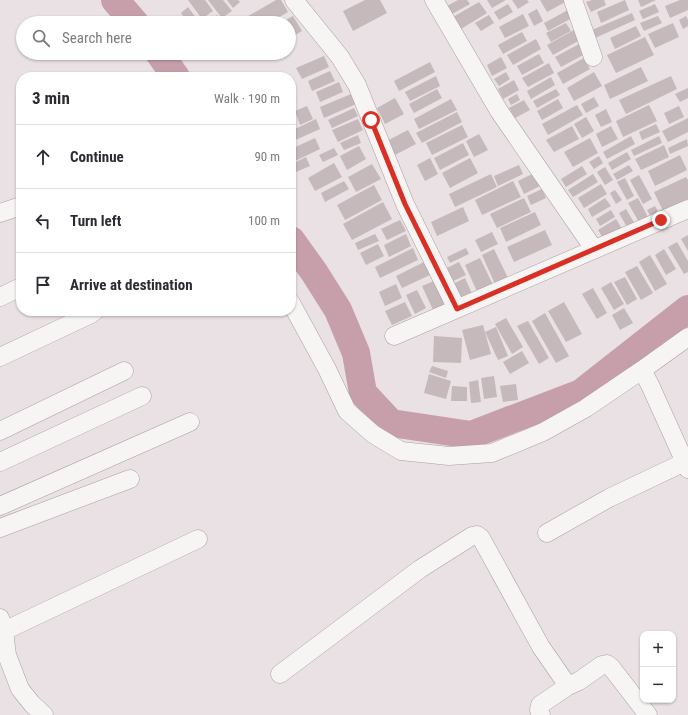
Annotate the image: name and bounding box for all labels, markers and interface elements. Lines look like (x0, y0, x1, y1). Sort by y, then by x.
search box (16, 16, 296, 60)
icon: search (30, 27, 52, 49)
text: Search here (62, 29, 132, 47)
text: 3 min (32, 88, 70, 108)
text: Walk · 190 m (214, 91, 280, 106)
route start (362, 111, 380, 129)
icon: ahead (32, 146, 54, 168)
text: Continue (70, 148, 124, 166)
text: 90 m (254, 149, 280, 164)
icon: left (32, 210, 54, 232)
route end (652, 211, 670, 229)
text: Turn left (70, 212, 121, 230)
text: 100 m (248, 213, 280, 228)
icon: arrive (32, 274, 54, 296)
text: Arrive at destination (70, 276, 193, 294)
map controls (640, 631, 676, 703)
button: + (640, 631, 676, 667)
button: − (640, 667, 676, 703)

